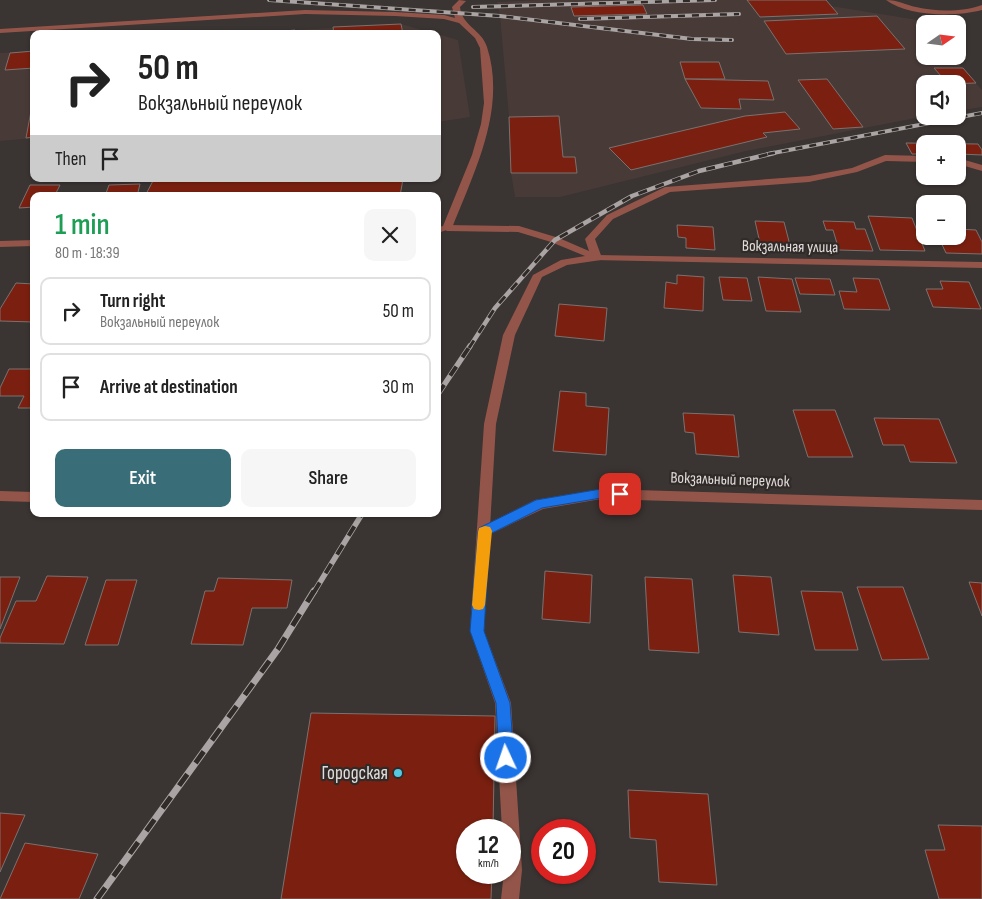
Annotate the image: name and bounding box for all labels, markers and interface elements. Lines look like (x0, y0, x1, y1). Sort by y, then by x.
north arrow (916, 15, 966, 65)
map controls (916, 15, 966, 245)
text: 50 m (138, 47, 199, 90)
icon: right (55, 50, 120, 115)
button: sound (916, 75, 966, 125)
text: Вокзальный переулок (138, 90, 302, 117)
button: + (916, 135, 966, 185)
icon: arrive (96, 145, 124, 173)
text: Then (55, 148, 86, 171)
button: − (916, 195, 966, 245)
text: 1 min (55, 207, 110, 243)
button: close (364, 209, 416, 261)
street label: Вокзальная улица (742, 237, 838, 257)
text: 80 m · 18:39 (55, 244, 120, 263)
text: Turn right (100, 290, 165, 313)
icon: right (57, 297, 85, 325)
text: 50 m (383, 300, 414, 323)
text: Вокзальный переулок (100, 313, 219, 332)
icon: arrive (57, 373, 85, 401)
text: Arrive at destination (100, 376, 238, 399)
text: 30 m (382, 376, 414, 399)
button: Exit (55, 449, 231, 507)
button: Share (241, 449, 416, 507)
street label: Вокзальный переулок (670, 468, 791, 492)
pin (599, 473, 641, 515)
icon: arrive (606, 480, 634, 508)
position arrow (479, 731, 531, 783)
place label: Городская (321, 762, 388, 785)
marker: Городская (392, 767, 404, 779)
speed limit sign: 20 (531, 819, 596, 884)
text: 12 (478, 830, 499, 861)
text: km/h (478, 856, 499, 871)

